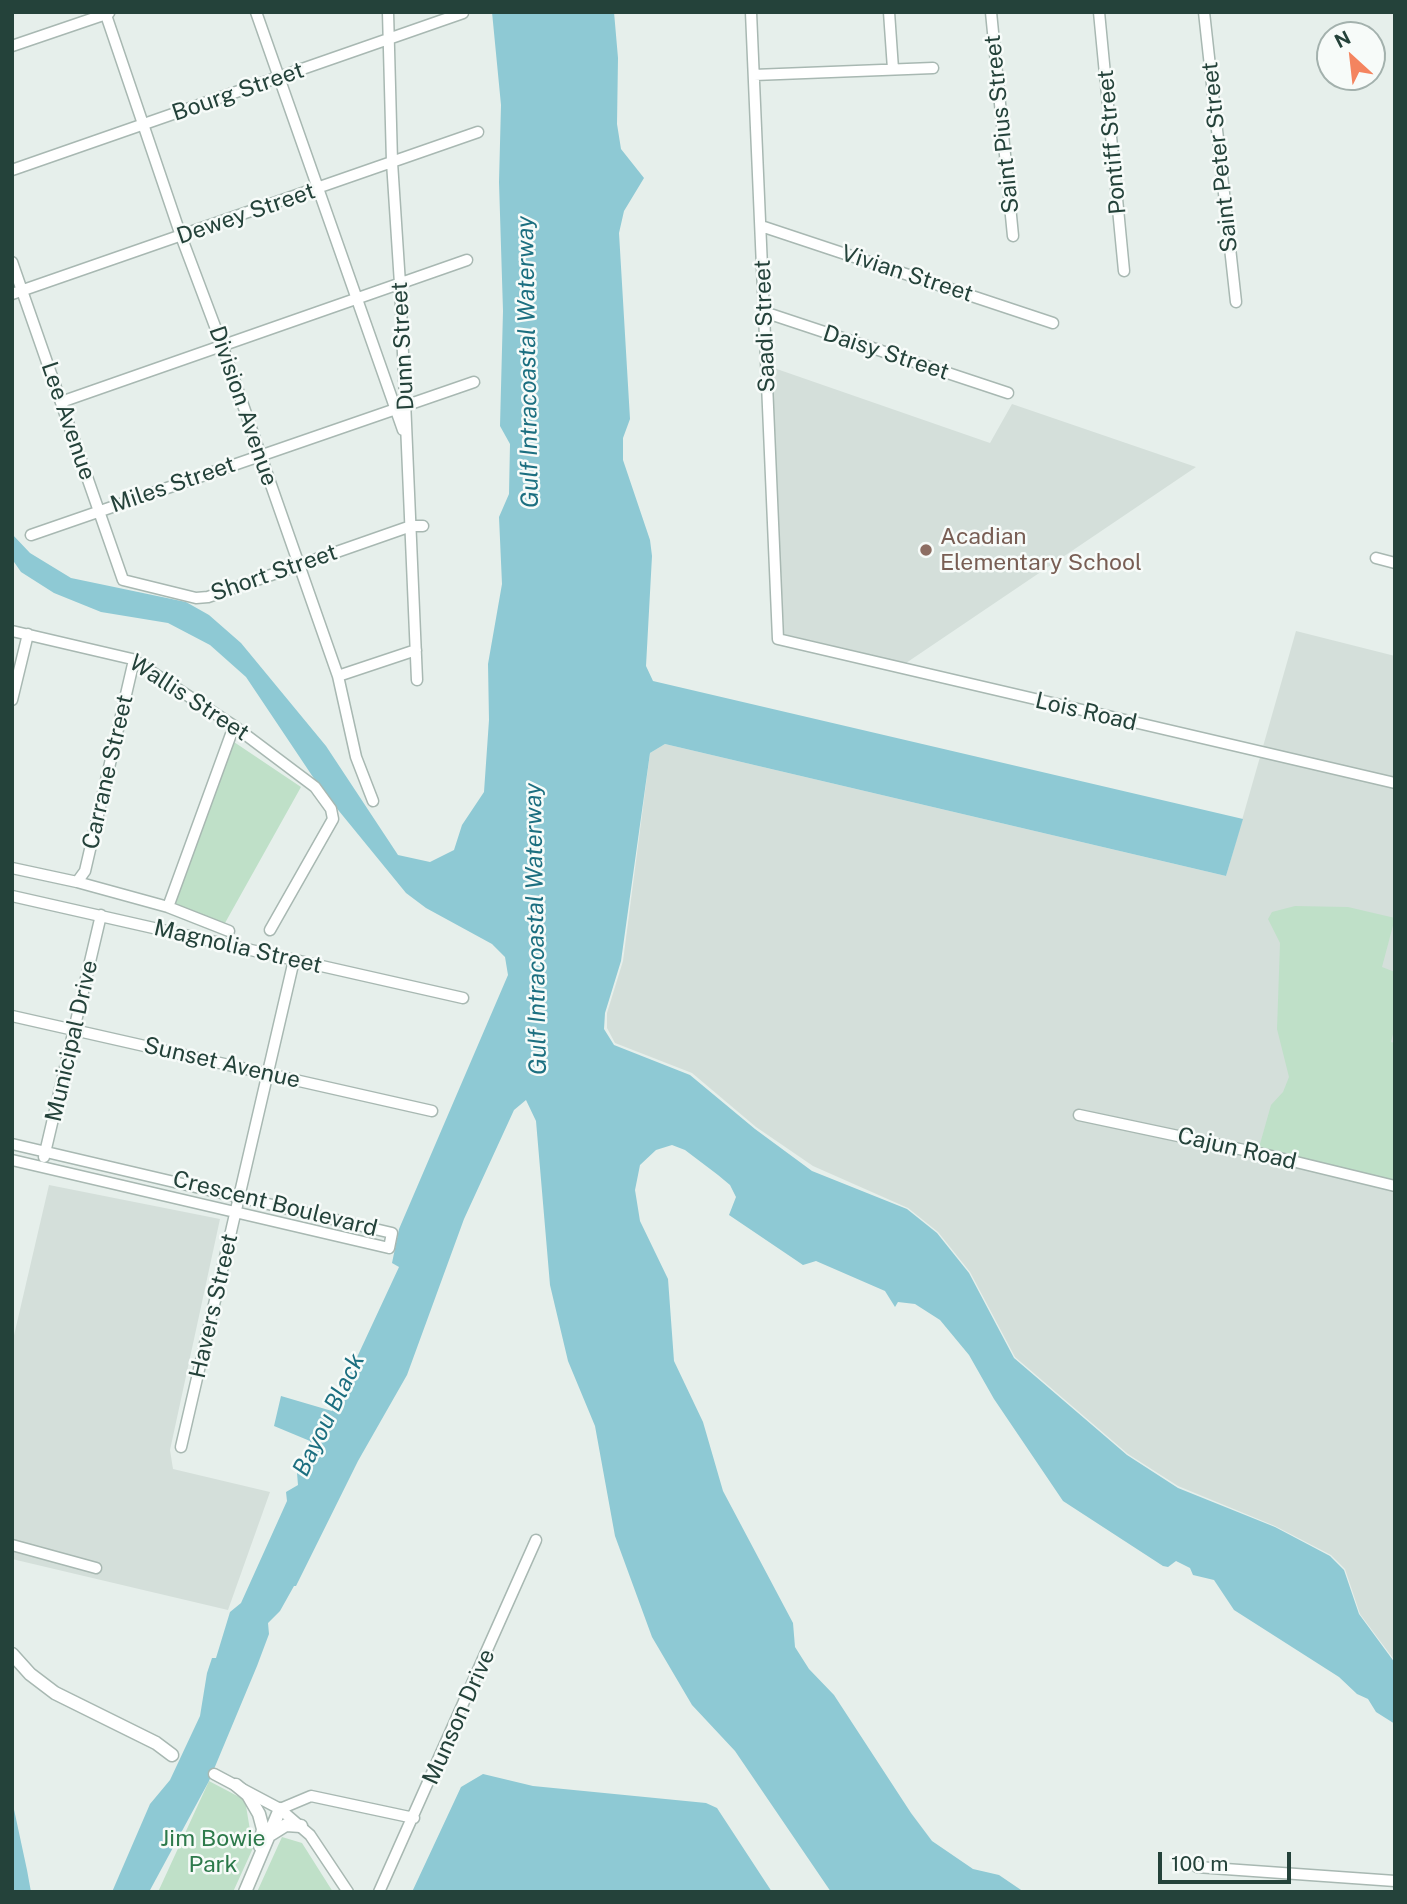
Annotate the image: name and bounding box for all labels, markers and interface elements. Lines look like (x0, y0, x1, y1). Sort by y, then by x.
north arrow (1316, 21, 1386, 91)
text: N (1331, 26, 1354, 52)
street label: Saint Pius Street (979, 33, 1025, 215)
street label: Bourg Street (168, 57, 308, 127)
street label: Saint Peter Street (1196, 60, 1244, 254)
street label: Pontiff Street (1092, 68, 1132, 216)
street label: Dewey Street (173, 177, 319, 251)
water label: Gulf Intracoastal Waterway (511, 216, 545, 508)
street label: Vivian Street (837, 240, 977, 308)
street label: Saadi Street (749, 259, 781, 393)
street label: Dunn Street (386, 281, 420, 411)
street label: Daisy Street (819, 320, 953, 386)
street label: Division Avenue (203, 322, 283, 490)
street label: Lee Avenue (35, 358, 101, 484)
street label: Miles Street (107, 451, 239, 519)
place label: Acadian Elementary School (940, 523, 1142, 577)
street label: Short Street (207, 538, 341, 608)
marker: Acadian Elementary School (918, 542, 934, 558)
street label: Wallis Street (124, 649, 254, 747)
street label: Lois Road (1033, 687, 1139, 737)
street label: Carrane Street (77, 692, 139, 852)
water label: Gulf Intracoastal Waterway (519, 783, 553, 1075)
street label: Magnolia Street (151, 914, 325, 980)
street label: Municipal Drive (40, 958, 104, 1124)
street label: Sunset Avenue (141, 1032, 303, 1094)
street label: Cajun Road (1175, 1122, 1299, 1176)
street label: Crescent Boulevard (170, 1165, 380, 1243)
street label: Havers Street (184, 1231, 244, 1381)
water label: Bayou Black (287, 1349, 371, 1481)
street label: Munson Drive (417, 1645, 501, 1789)
park label: Jim Bowie Park (160, 1825, 266, 1879)
scale bar (1162, 1838, 1295, 1882)
text: 100 m (1171, 1851, 1228, 1876)

